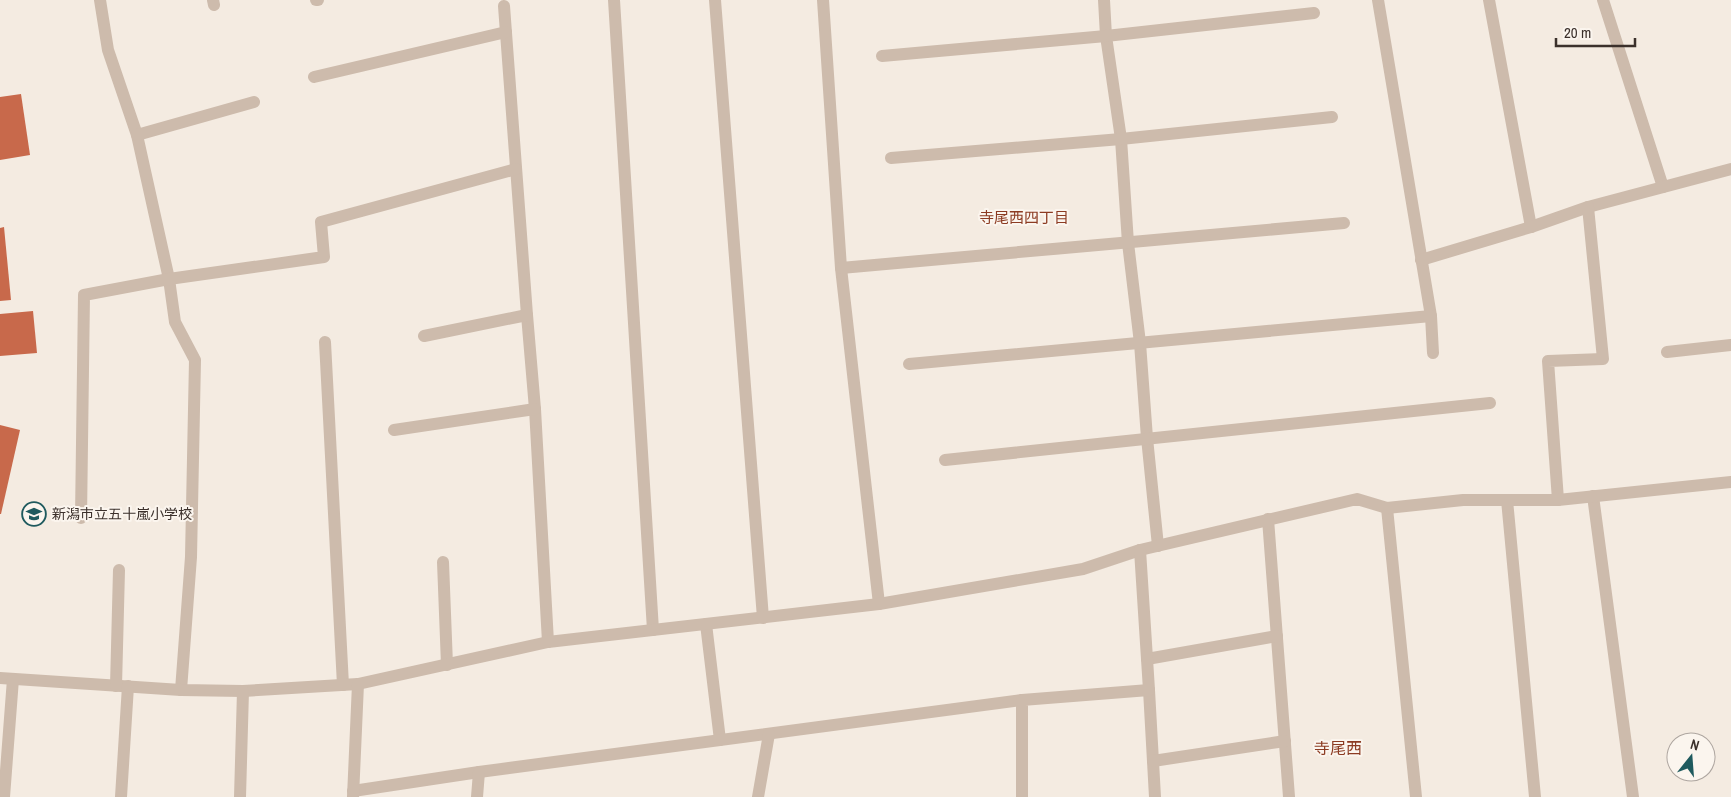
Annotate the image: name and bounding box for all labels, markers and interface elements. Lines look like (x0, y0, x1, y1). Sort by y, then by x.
scale bar (1556, 15, 1635, 47)
text: 20 m (1564, 22, 1591, 43)
district label: 寺尾西四丁目 (979, 207, 1069, 228)
school or university icon: 新潟市立五十嵐小学校 (21, 501, 47, 527)
place label: 新潟市立五十嵐小学校 (52, 505, 192, 523)
north arrow (1666, 732, 1716, 782)
text: N (1688, 735, 1701, 754)
district label: 寺尾西 (1314, 737, 1362, 759)

